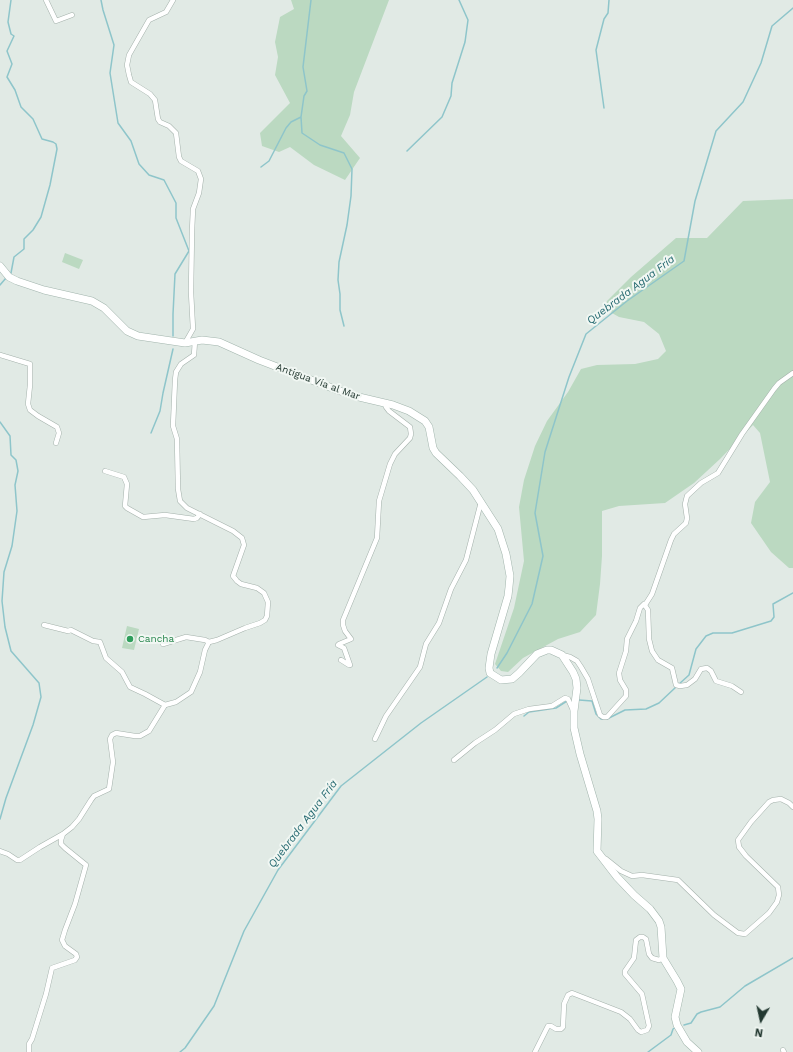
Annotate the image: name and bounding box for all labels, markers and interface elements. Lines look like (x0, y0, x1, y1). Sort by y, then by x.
water label: Quebrada Agua Fría (584, 253, 678, 327)
street label: Antigua Vía al Mar (274, 361, 362, 403)
place label: Cancha (138, 633, 174, 645)
marker: Cancha (125, 634, 135, 644)
water label: Quebrada Agua Fría (266, 777, 340, 871)
north arrow (741, 1000, 781, 1040)
text: N (754, 1025, 764, 1039)

